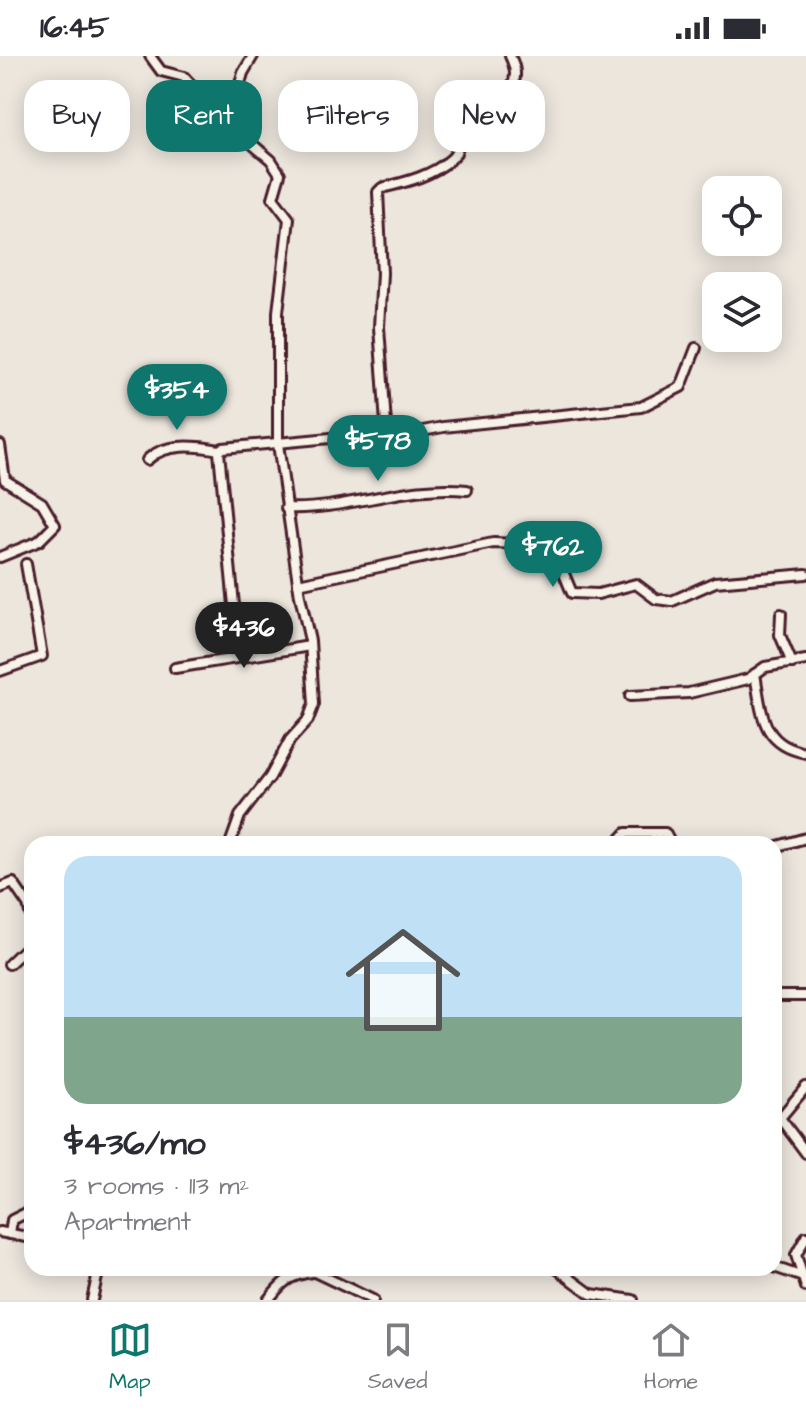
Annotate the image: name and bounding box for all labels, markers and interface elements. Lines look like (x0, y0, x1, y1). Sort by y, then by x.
text: 16:45 (40, 7, 109, 49)
chip: Buy (24, 80, 130, 152)
chip: Rent (146, 80, 262, 152)
chip: Filters (278, 80, 418, 152)
chip: New (434, 80, 545, 152)
map controls (702, 176, 782, 352)
button: locate (702, 176, 782, 256)
button: layers (702, 272, 782, 352)
pin: $354 (130, 364, 224, 432)
text: $354 (145, 372, 209, 408)
pin: $578 (331, 415, 425, 483)
text: $578 (345, 423, 411, 459)
pin: $762 (506, 521, 600, 589)
text: $762 (522, 529, 584, 565)
pin: $436 (197, 602, 291, 670)
text: $436 (213, 610, 275, 646)
icon: home (331, 908, 475, 1052)
text: $436/mo (64, 1120, 206, 1168)
text: 3 rooms · 113 m² (64, 1168, 249, 1204)
text: Apartment (64, 1204, 191, 1240)
tab: Map (108, 1318, 152, 1397)
tab: Saved (368, 1318, 428, 1397)
tab: Home (643, 1318, 698, 1397)

